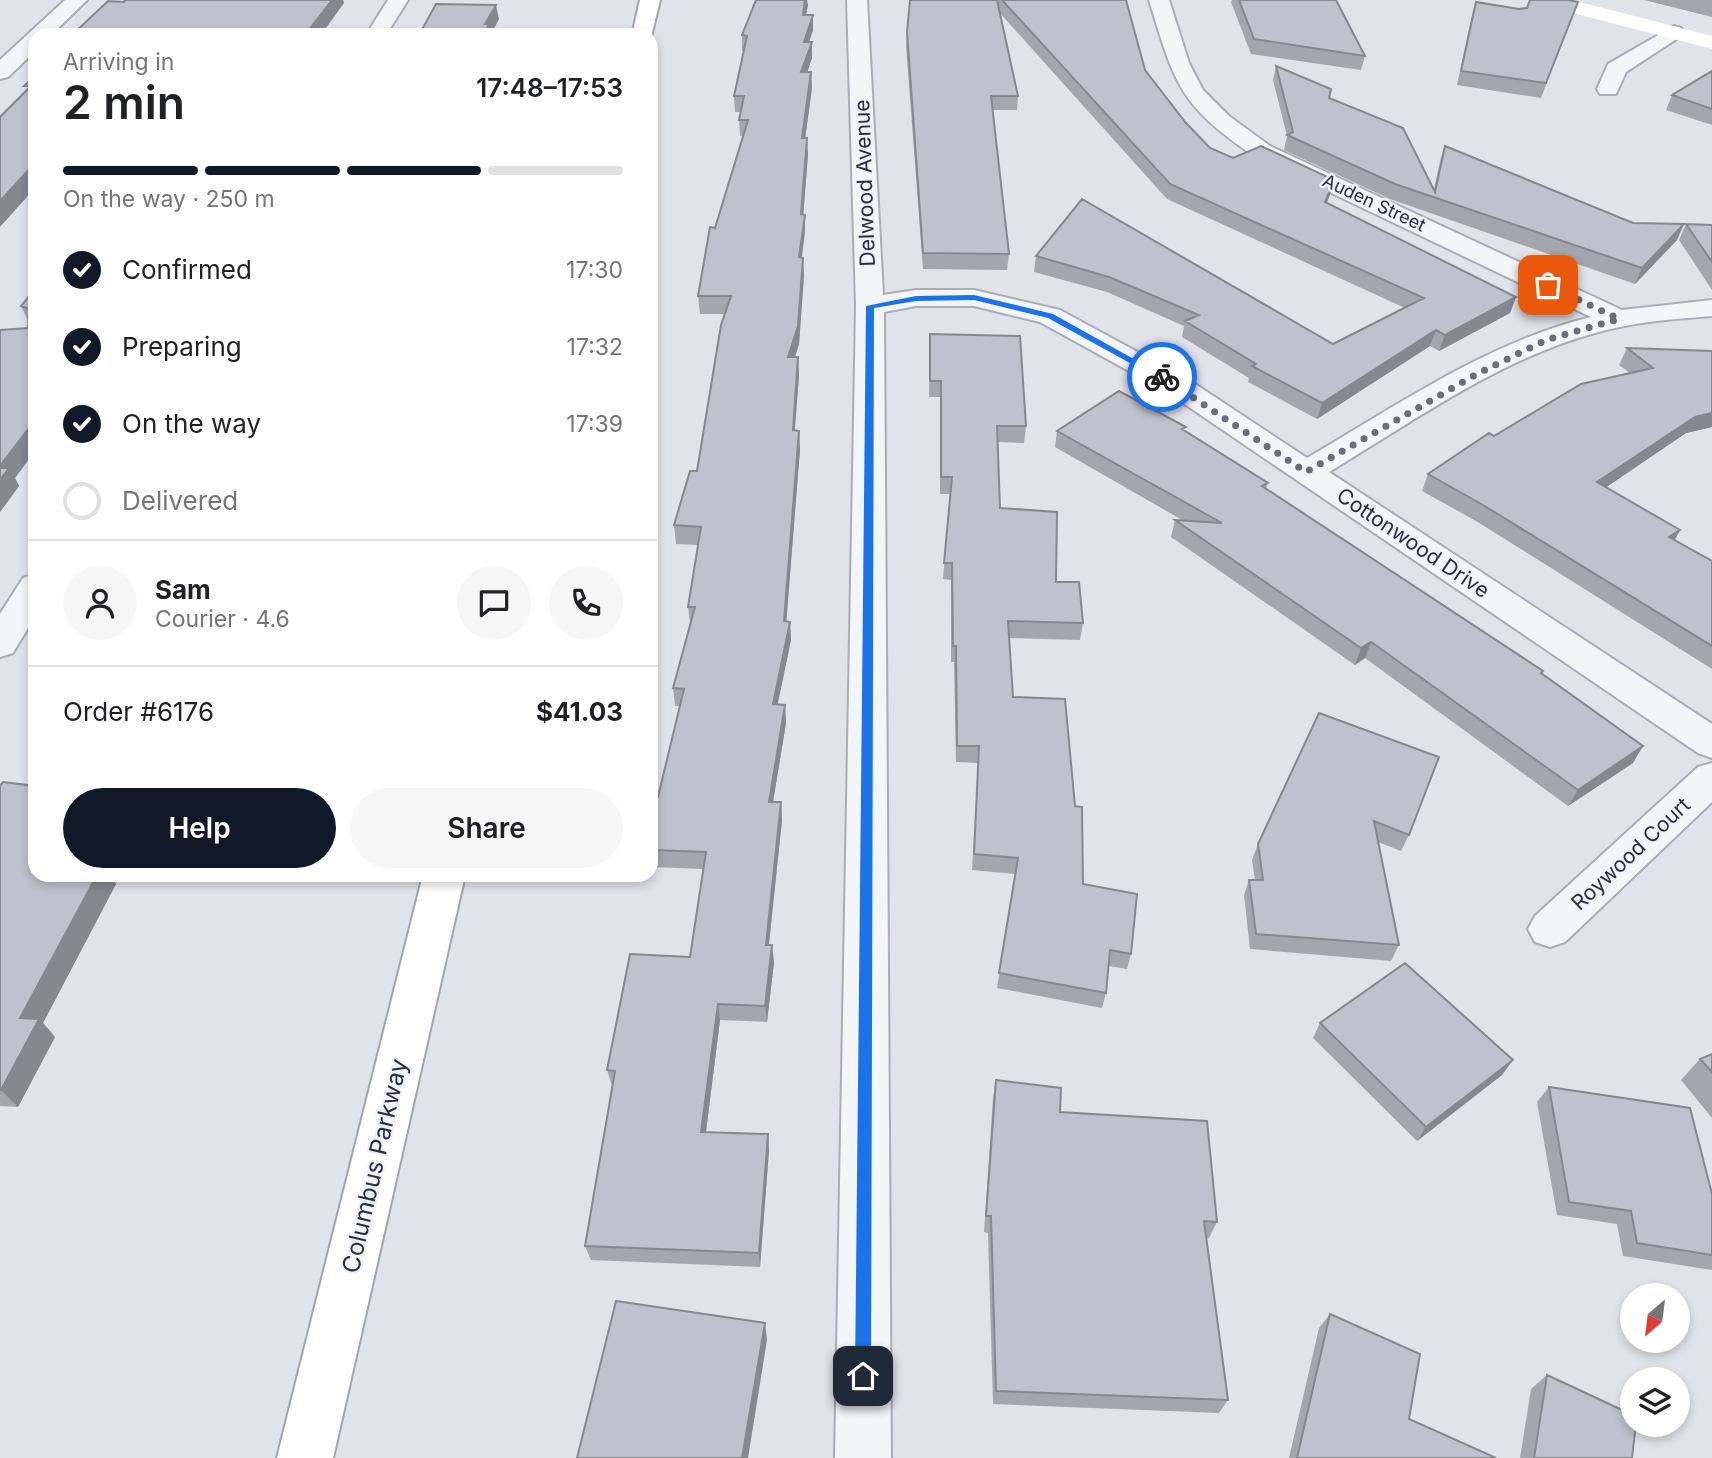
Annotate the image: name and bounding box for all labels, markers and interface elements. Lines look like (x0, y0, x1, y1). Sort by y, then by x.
text: Arriving in (63, 48, 174, 76)
text: 17:48–17:53 (476, 72, 623, 103)
text: 2 min (63, 74, 185, 130)
street label: Delwood Avenue (849, 99, 880, 267)
street label: Auden Street (1319, 170, 1429, 236)
text: On the way · 250 m (63, 185, 275, 213)
icon: check (63, 251, 101, 289)
text: Confirmed (122, 254, 252, 285)
pin (1518, 255, 1578, 315)
text: 17:30 (566, 256, 623, 284)
icon: bag (1529, 266, 1567, 304)
icon: check (63, 328, 101, 366)
text: Preparing (122, 331, 242, 362)
text: 17:32 (567, 333, 623, 361)
courier (1127, 342, 1197, 412)
icon: bike (1143, 358, 1181, 396)
icon: check (63, 405, 101, 443)
text: On the way (122, 408, 261, 439)
text: 17:39 (566, 410, 623, 438)
street label: Cottonwood Drive (1332, 482, 1494, 603)
text: Delivered (122, 485, 238, 516)
button: person (63, 566, 137, 640)
button: chat (457, 566, 531, 640)
button: phone (549, 566, 623, 640)
text: Sam (155, 574, 211, 605)
text: Courier · 4.6 (155, 605, 290, 633)
text: Order #6176 (63, 696, 214, 727)
text: $41.03 (536, 696, 623, 727)
button: Help (63, 788, 336, 868)
button: Share (350, 788, 623, 868)
street label: Roywood Court (1566, 792, 1695, 915)
street label: Columbus Parkway (336, 1056, 413, 1276)
north arrow (1620, 1283, 1690, 1353)
map controls (1620, 1283, 1690, 1437)
pin (833, 1346, 893, 1406)
icon: home (844, 1357, 882, 1395)
button: layers (1620, 1367, 1690, 1437)

